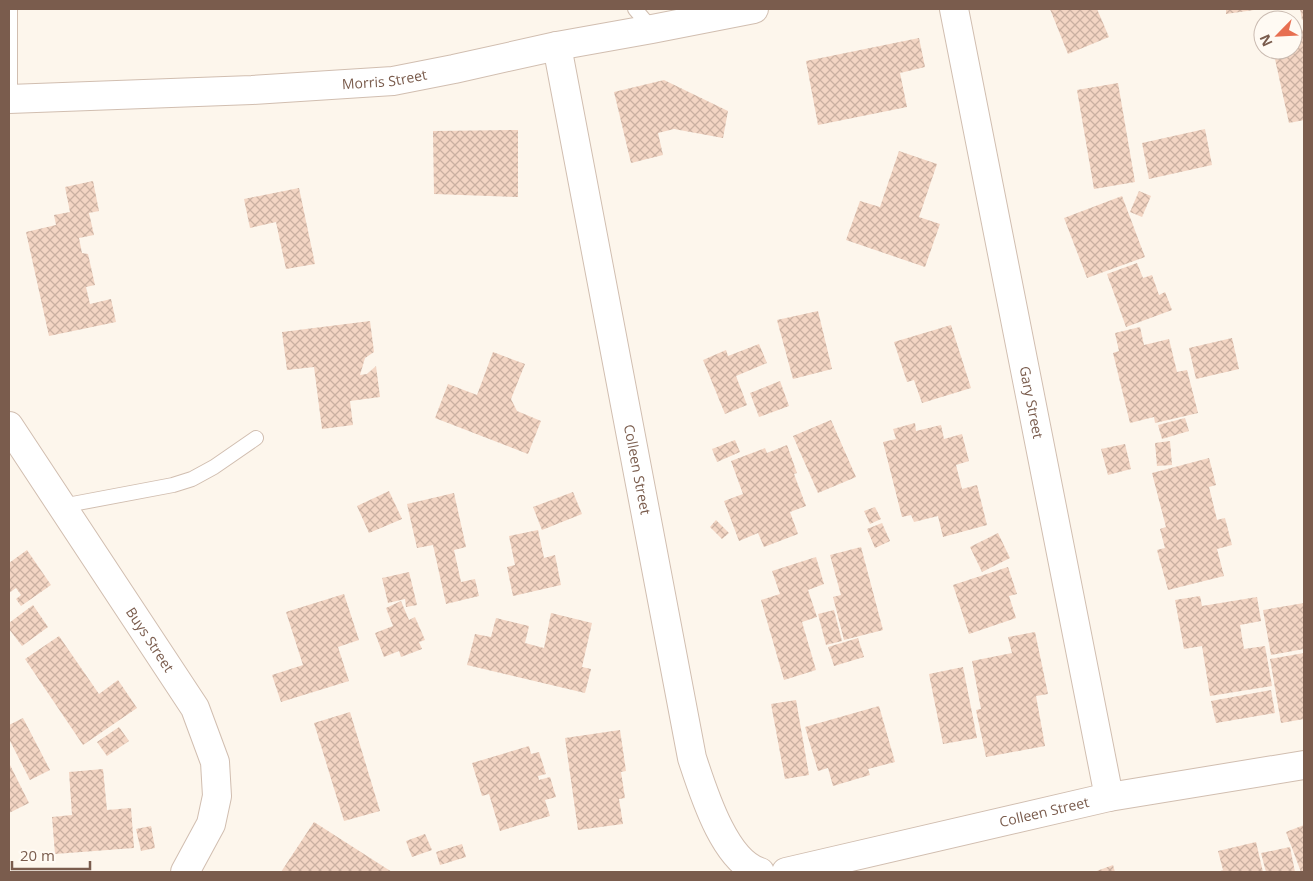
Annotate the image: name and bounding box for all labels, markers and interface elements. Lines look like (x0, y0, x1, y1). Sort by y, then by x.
north arrow (1253, 10, 1303, 60)
text: N (1255, 31, 1277, 50)
street label: Morris Street (341, 65, 428, 93)
street label: Gary Street (1015, 364, 1048, 440)
street label: Colleen Street (620, 423, 656, 516)
street label: Buys Street (122, 603, 179, 676)
street label: Colleen Street (997, 792, 1091, 831)
scale bar (12, 838, 90, 870)
text: 20 m (20, 845, 55, 865)

